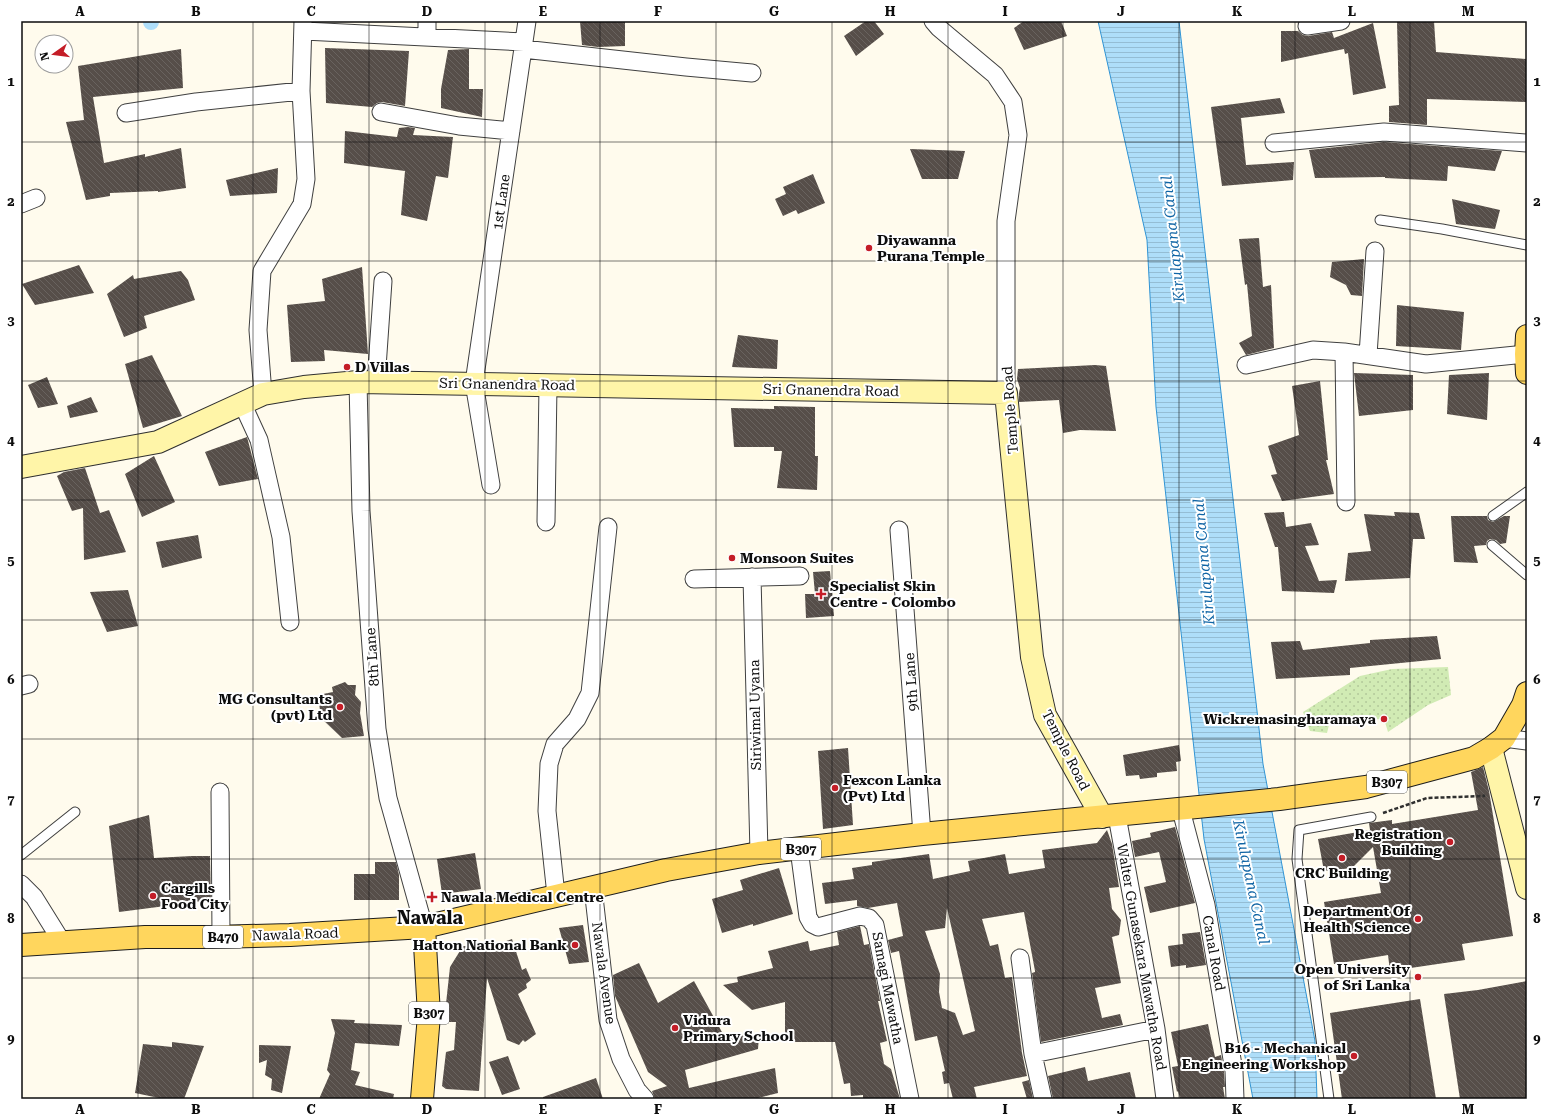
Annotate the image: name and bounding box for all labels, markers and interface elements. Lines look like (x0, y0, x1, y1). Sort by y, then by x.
text: A (75, 4, 85, 19)
text: B (191, 4, 201, 19)
text: C (306, 4, 316, 19)
text: D (422, 4, 432, 19)
text: E (539, 4, 547, 19)
text: F (654, 4, 662, 19)
text: G (769, 4, 779, 19)
text: H (885, 4, 896, 19)
text: I (1002, 4, 1008, 19)
text: J (1117, 4, 1125, 19)
text: K (1232, 4, 1243, 19)
text: L (1348, 4, 1356, 19)
text: M (1462, 4, 1475, 19)
north arrow (34, 34, 74, 74)
text: N (37, 50, 52, 62)
text: 1 (7, 74, 15, 89)
text: 1 (1533, 74, 1541, 89)
street label: 1st Lane (489, 173, 513, 231)
water label: Kirulapana Canal (1157, 174, 1189, 304)
text: 2 (7, 194, 15, 209)
text: 2 (1533, 194, 1541, 209)
place label: Diyawanna Purana Temple (877, 232, 985, 264)
marker: Diyawanna Purana Temple (864, 243, 874, 253)
text: 3 (7, 313, 15, 328)
text: 3 (1533, 313, 1541, 328)
place label: D Villas (355, 359, 409, 375)
marker: D Villas (342, 362, 352, 372)
street label: Temple Road (999, 366, 1021, 454)
street label: Sri Gnanendra Road (439, 375, 575, 393)
street label: Sri Gnanendra Road (763, 381, 899, 399)
text: 4 (7, 433, 15, 448)
text: 4 (1533, 433, 1541, 448)
water label: Kirulapana Canal (1189, 497, 1219, 627)
place label: Monsoon Suites (740, 550, 854, 566)
text: 5 (7, 553, 15, 568)
marker: Monsoon Suites (727, 553, 737, 563)
text: 5 (1533, 553, 1541, 568)
place label: Specialist Skin Centre - Colombo (830, 578, 956, 610)
marker: Specialist Skin Centre - Colombo (815, 588, 827, 600)
street label: 8th Lane (362, 627, 382, 687)
street label: 9th Lane (901, 652, 921, 712)
street label: Siriwimal Uyana (746, 659, 764, 771)
text: 6 (7, 672, 15, 687)
text: 6 (1533, 672, 1541, 687)
place label: MG Consultants (pvt) Ltd (218, 691, 333, 723)
marker: MG Consultants (pvt) Ltd (335, 702, 345, 712)
street label: Temple Road (1039, 707, 1093, 793)
place label: Wickremasingharamaya (1203, 711, 1377, 727)
marker: Wickremasingharamaya (1379, 714, 1389, 724)
road number: B307 (1367, 771, 1407, 793)
place label: Fexcon Lanka (Pvt) Ltd (843, 772, 942, 804)
marker: Fexcon Lanka (Pvt) Ltd (830, 783, 840, 793)
text: 7 (7, 792, 15, 807)
text: 7 (1533, 792, 1541, 807)
water label: Kirulapana Canal (1229, 817, 1273, 947)
place label: Registration Building (1354, 826, 1443, 858)
marker: Registration Building (1445, 837, 1455, 847)
road number: B307 (781, 838, 821, 860)
street label: Walter Gunasekara Mawatha Road (1114, 842, 1170, 1072)
marker: CRC Building (1337, 853, 1347, 863)
place label: CRC Building (1295, 865, 1389, 881)
place label: Cargills Food City (161, 880, 229, 912)
place label: Nawala Medical Centre (441, 889, 604, 905)
marker: Cargills Food City (148, 891, 158, 901)
marker: Nawala Medical Centre (426, 891, 438, 903)
place label: Department Of Health Science (1303, 903, 1411, 935)
district label: Nawala (397, 907, 463, 928)
text: 8 (7, 911, 15, 926)
text: 8 (1533, 911, 1541, 926)
street label: Canal Road (1199, 914, 1229, 992)
marker: Department Of Health Science (1413, 914, 1423, 924)
street label: Nawala Avenue (589, 921, 619, 1025)
street label: Nawala Road (251, 924, 339, 944)
road number: B470 (203, 926, 243, 948)
street label: Samagi Mawatha (869, 931, 907, 1046)
place label: Hatton National Bank (413, 937, 567, 953)
marker: Hatton National Bank (570, 940, 580, 950)
place label: Open University of Sri Lanka (1295, 961, 1411, 993)
marker: Open University of Sri Lanka (1413, 972, 1423, 982)
road number: B307 (409, 1002, 449, 1024)
place label: Vidura Primary School (683, 1012, 794, 1044)
marker: Vidura Primary School (670, 1023, 680, 1033)
text: 9 (7, 1031, 15, 1046)
text: 9 (1533, 1031, 1541, 1046)
place label: B16 - Mechanical Engineering Workshop (1182, 1040, 1346, 1072)
marker: B16 - Mechanical Engineering Workshop (1349, 1051, 1359, 1061)
text: A (75, 1102, 85, 1117)
text: B (191, 1102, 201, 1117)
text: C (306, 1102, 316, 1117)
text: D (422, 1102, 432, 1117)
text: E (539, 1102, 547, 1117)
text: F (654, 1102, 662, 1117)
text: G (769, 1102, 779, 1117)
text: H (885, 1102, 896, 1117)
text: I (1002, 1102, 1008, 1117)
text: J (1117, 1102, 1125, 1117)
text: K (1232, 1102, 1243, 1117)
text: L (1348, 1102, 1356, 1117)
text: M (1462, 1102, 1475, 1117)

